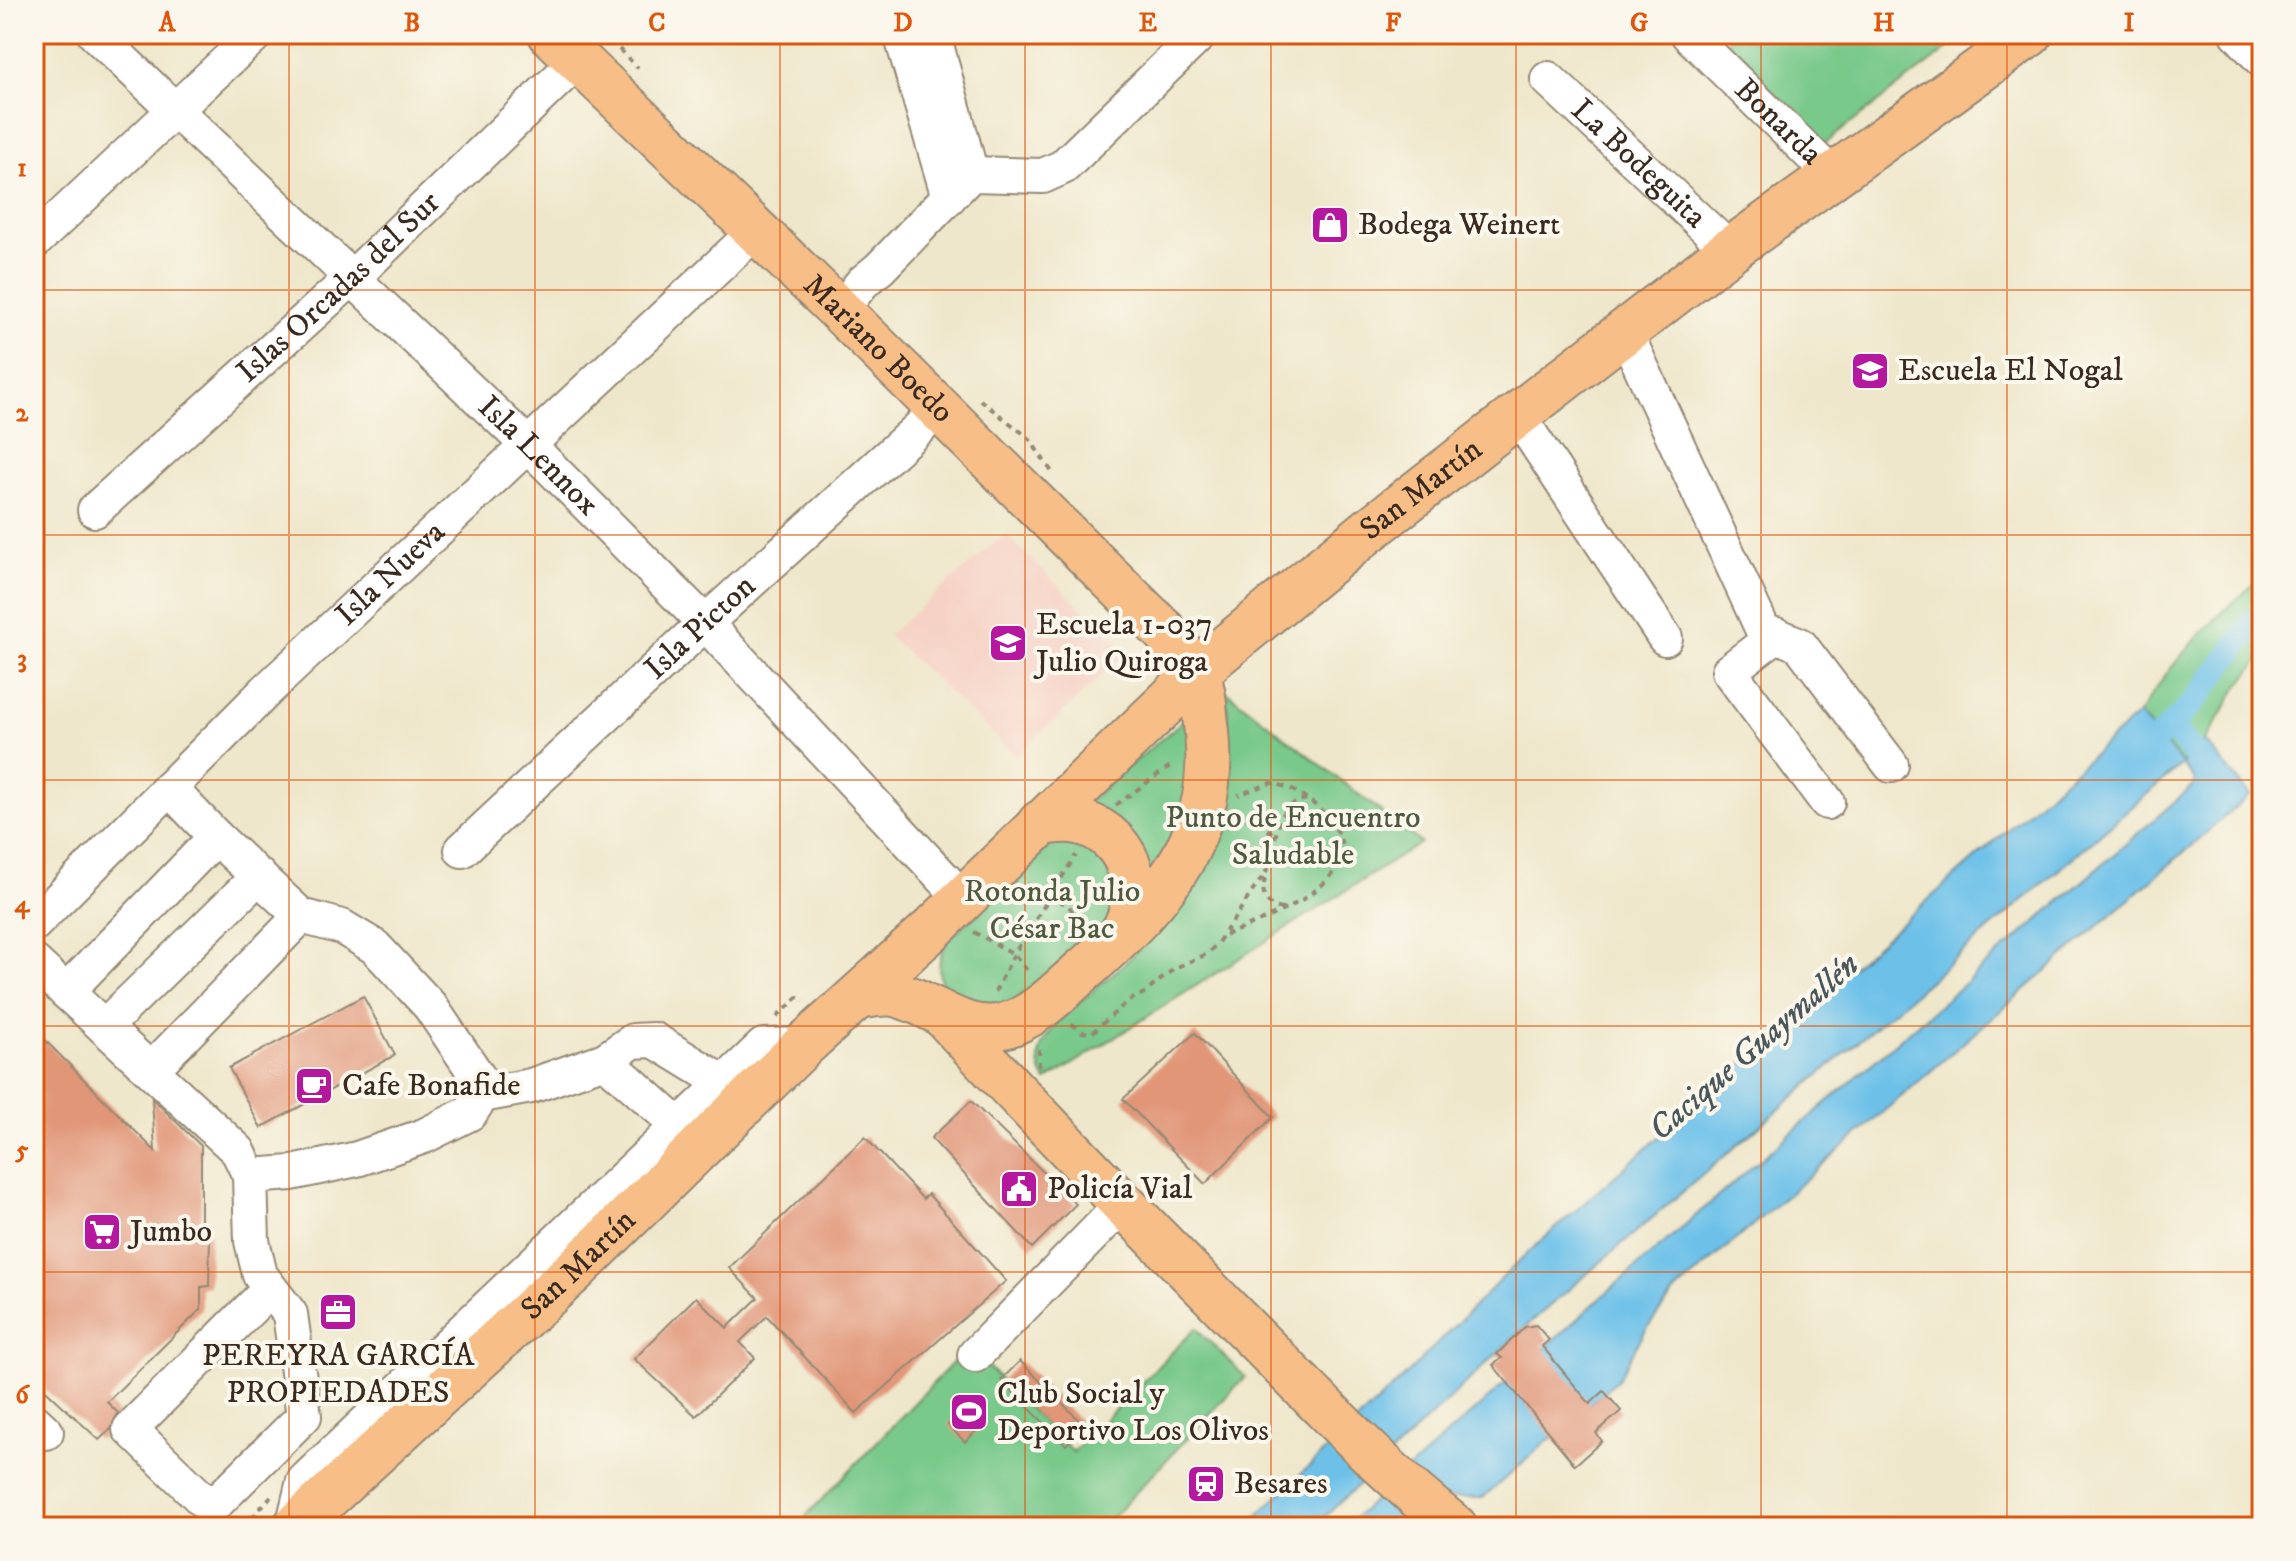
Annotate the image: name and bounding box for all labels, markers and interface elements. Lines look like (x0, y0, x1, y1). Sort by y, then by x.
text: A (158, 7, 177, 40)
text: B (404, 7, 420, 40)
text: C (648, 7, 666, 40)
text: D (893, 7, 913, 40)
text: E (1139, 7, 1157, 40)
text: F (1385, 7, 1402, 40)
text: G (1630, 7, 1648, 40)
text: H (1873, 7, 1895, 40)
text: I (2124, 7, 2135, 40)
street label: Bonarda (1726, 70, 1831, 174)
street label: La Bodeguita (1562, 91, 1715, 237)
text: 1 (17, 152, 27, 185)
street label: Islas Orcadas del Sur (229, 183, 449, 392)
shop icon: Bodega Weinert (1309, 204, 1351, 246)
place label: Bodega Weinert (1358, 205, 1560, 245)
street label: Mariano Boedo (794, 266, 962, 432)
school or university icon: Escuela El Nogal (1849, 350, 1891, 392)
place label: Escuela El Nogal (1898, 351, 2123, 391)
street label: Isla Lennox (469, 388, 608, 525)
text: 2 (16, 397, 30, 430)
street label: San Martín (1352, 430, 1491, 550)
street label: Isla Nueva (328, 512, 454, 635)
street label: Isla Picton (636, 566, 765, 689)
place label: Escuela 1-037 Julio Quiroga (1033, 605, 1213, 682)
school or university icon: Escuela 1-037 Julio Quiroga (987, 622, 1029, 664)
text: 3 (17, 643, 27, 676)
park label: Punto de Encuentro Saludable (1165, 798, 1421, 875)
park label: Rotonda Julio César Bac (964, 872, 1140, 949)
text: 4 (15, 888, 31, 921)
water label: Cacique Guaymallén (1640, 944, 1868, 1150)
cafe icon: Cafe Bonafide (293, 1065, 335, 1107)
place label: Cafe Bonafide (342, 1066, 520, 1106)
text: 5 (15, 1134, 29, 1167)
public building icon: Policía Vial (998, 1168, 1040, 1210)
place label: Policía Vial (1047, 1169, 1193, 1209)
street label: San Martín (513, 1201, 645, 1329)
supermarket icon: Jumbo (81, 1211, 123, 1253)
place label: Jumbo (127, 1212, 212, 1252)
office icon: PEREYRA GARCÍA PROPIEDADES (317, 1291, 359, 1333)
place label: PEREYRA GARCÍA PROPIEDADES (202, 1336, 475, 1413)
place label: Club Social y Deportivo Los Olivos (997, 1374, 1269, 1451)
text: 6 (15, 1379, 30, 1412)
sports icon: Club Social y Deportivo Los Olivos (948, 1391, 990, 1433)
station icon: Besares (1185, 1463, 1227, 1505)
place label: Besares (1234, 1464, 1328, 1504)

